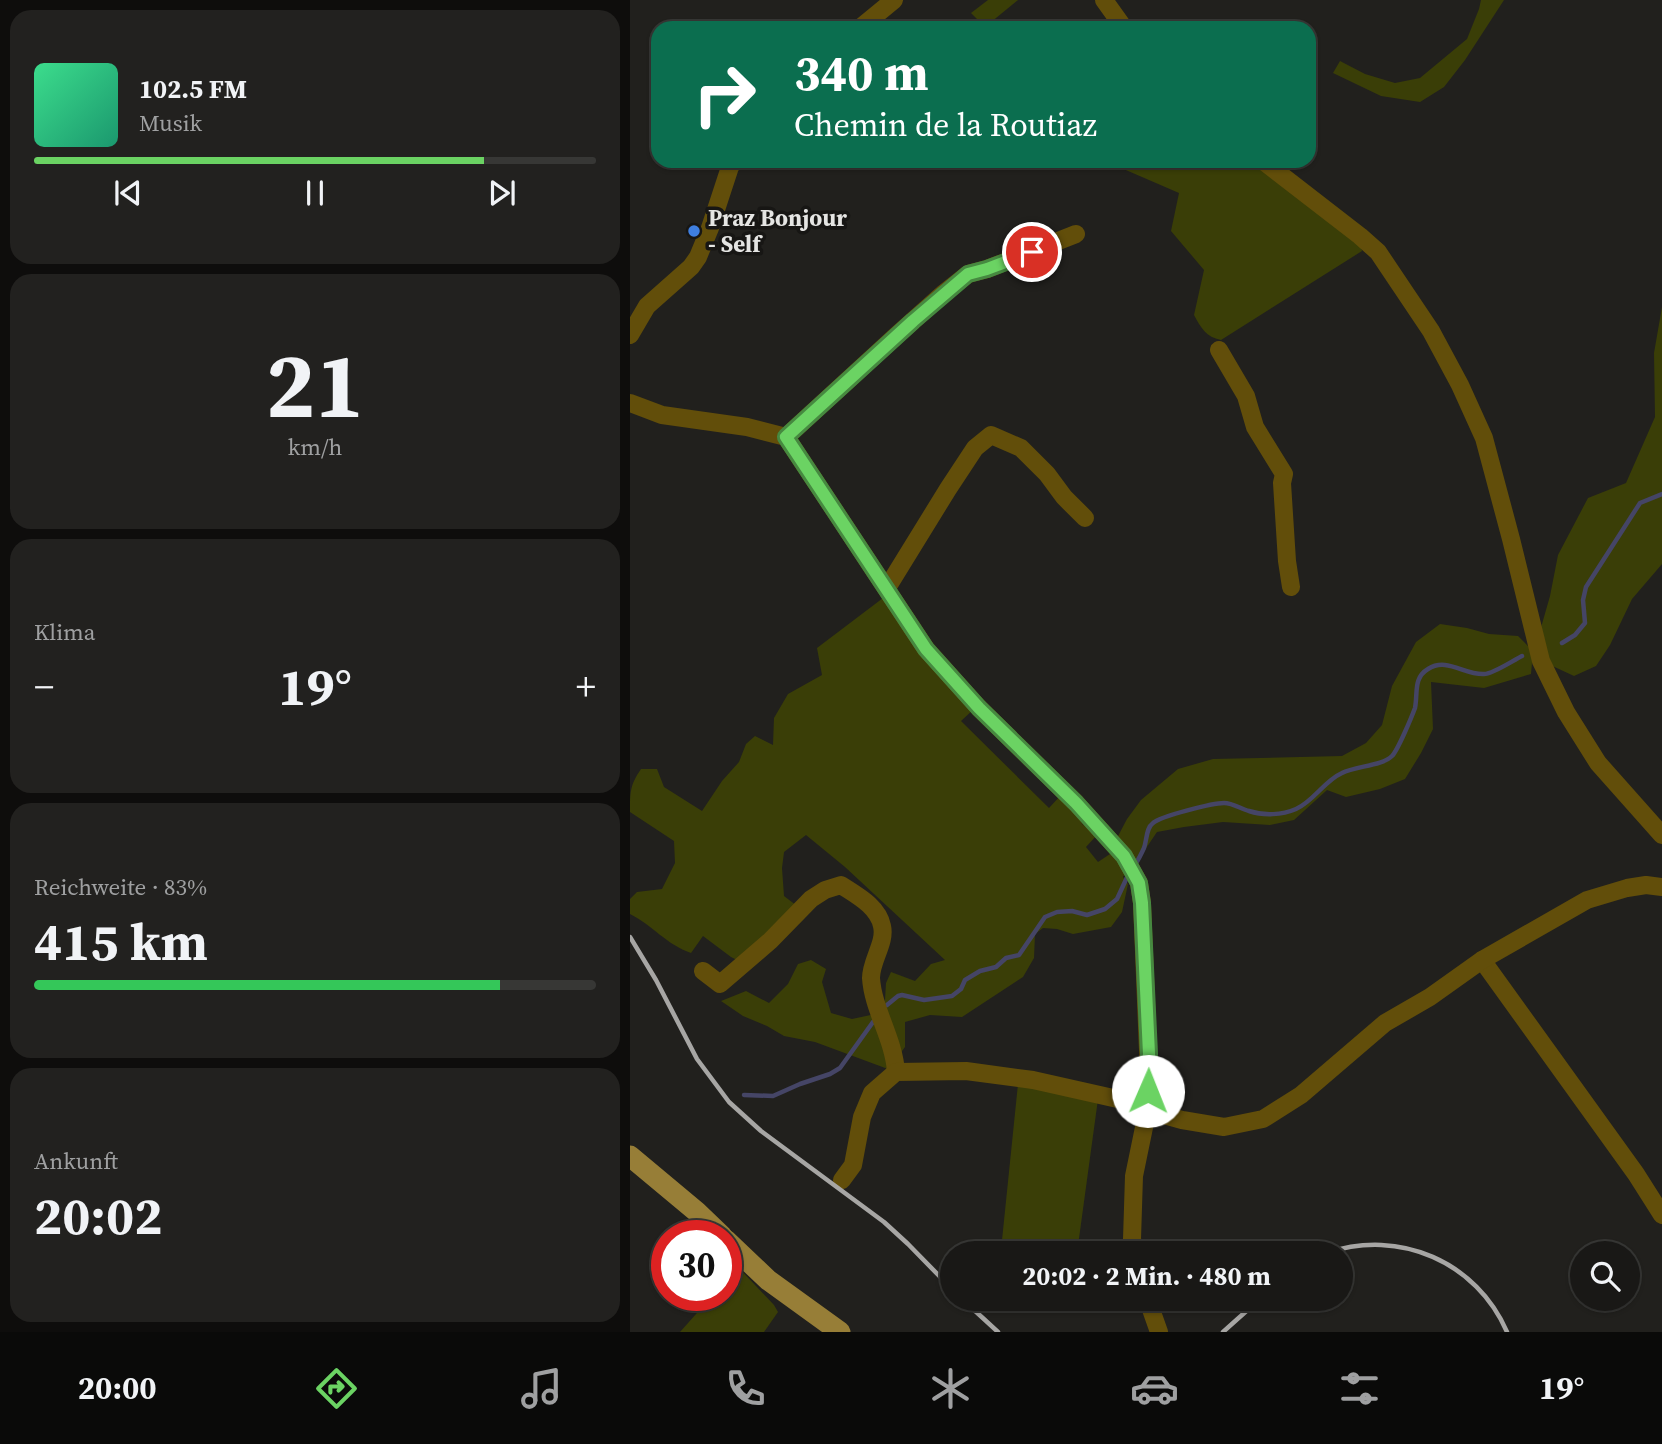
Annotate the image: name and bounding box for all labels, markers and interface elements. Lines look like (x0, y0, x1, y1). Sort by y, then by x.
text: 340 m (794, 39, 929, 106)
icon: right (679, 49, 770, 140)
text: 102.5 FM (139, 71, 247, 107)
text: Chemin de la Routiaz (794, 103, 1097, 147)
text: Musik (139, 107, 202, 139)
icon: previous (109, 174, 147, 212)
icon: pause (296, 174, 334, 212)
icon: next (483, 174, 521, 212)
place label: Praz Bonjour - Self (708, 202, 847, 260)
pin (1002, 222, 1062, 282)
marker: Praz Bonjour - Self (686, 223, 702, 239)
icon: arrive (1013, 233, 1051, 271)
text: 21 (266, 323, 364, 447)
text: km/h (288, 431, 342, 463)
text: Klima (34, 616, 95, 648)
text: 19° (278, 651, 352, 722)
text: − (34, 661, 54, 713)
text: + (576, 661, 596, 713)
text: Reichweite · 83% (34, 871, 207, 903)
text: 415 km (34, 906, 208, 977)
position arrow (1111, 1054, 1185, 1128)
text: Ankunft (34, 1145, 118, 1177)
text: 20:02 (34, 1180, 162, 1251)
speed limit sign: 30 (651, 1220, 742, 1311)
map controls (1570, 1241, 1640, 1311)
button: search (1570, 1241, 1640, 1311)
text: 20:02 · 2 Min. · 480 m (1022, 1258, 1271, 1294)
icon: directions (312, 1364, 361, 1413)
icon: music (517, 1364, 566, 1413)
icon: phone (721, 1364, 770, 1413)
icon: climate (926, 1364, 975, 1413)
icon: car (1130, 1364, 1179, 1413)
icon: filters (1335, 1364, 1384, 1413)
text: 20:00 (78, 1366, 157, 1410)
text: 19° (1539, 1366, 1584, 1410)

